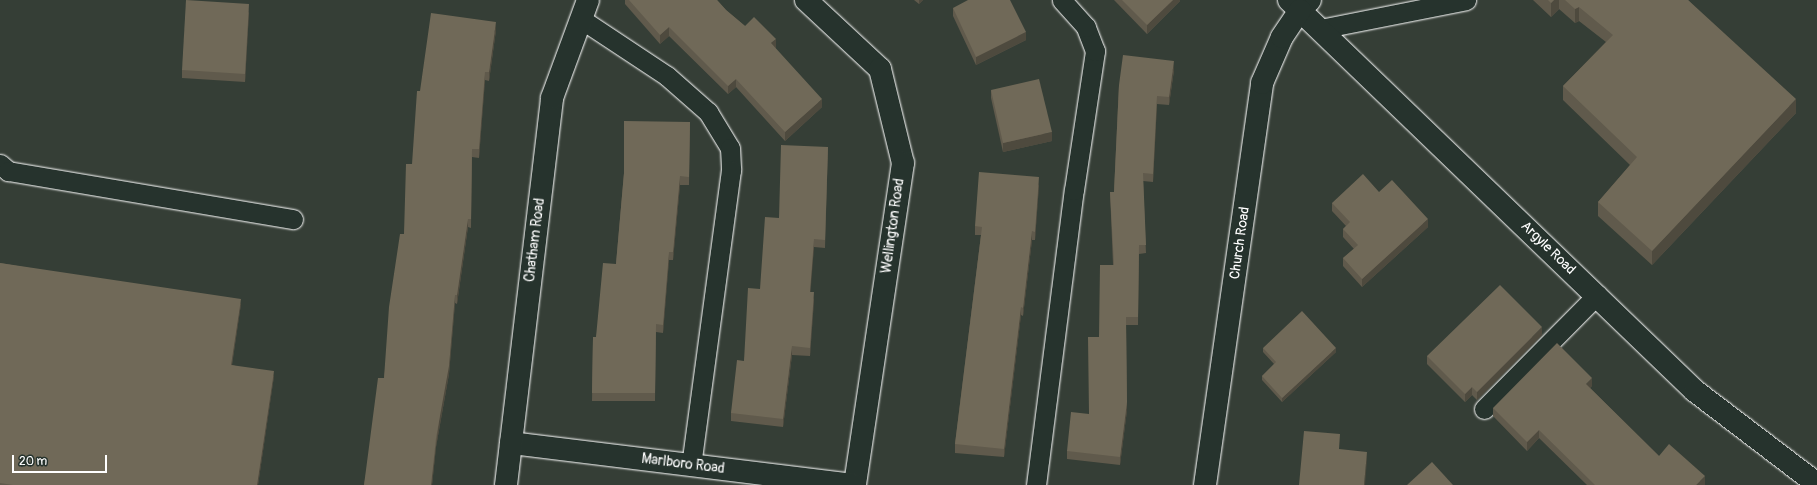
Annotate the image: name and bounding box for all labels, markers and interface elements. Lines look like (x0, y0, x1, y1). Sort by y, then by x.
street label: Wellington Road (878, 177, 908, 275)
street label: Chatham Road (522, 197, 548, 283)
street label: Church Road (1227, 206, 1253, 280)
street label: Argyle Road (1517, 218, 1579, 278)
scale bar (14, 447, 109, 473)
street label: Marlboro Road (640, 451, 726, 477)
text: 20 m (19, 454, 47, 469)

